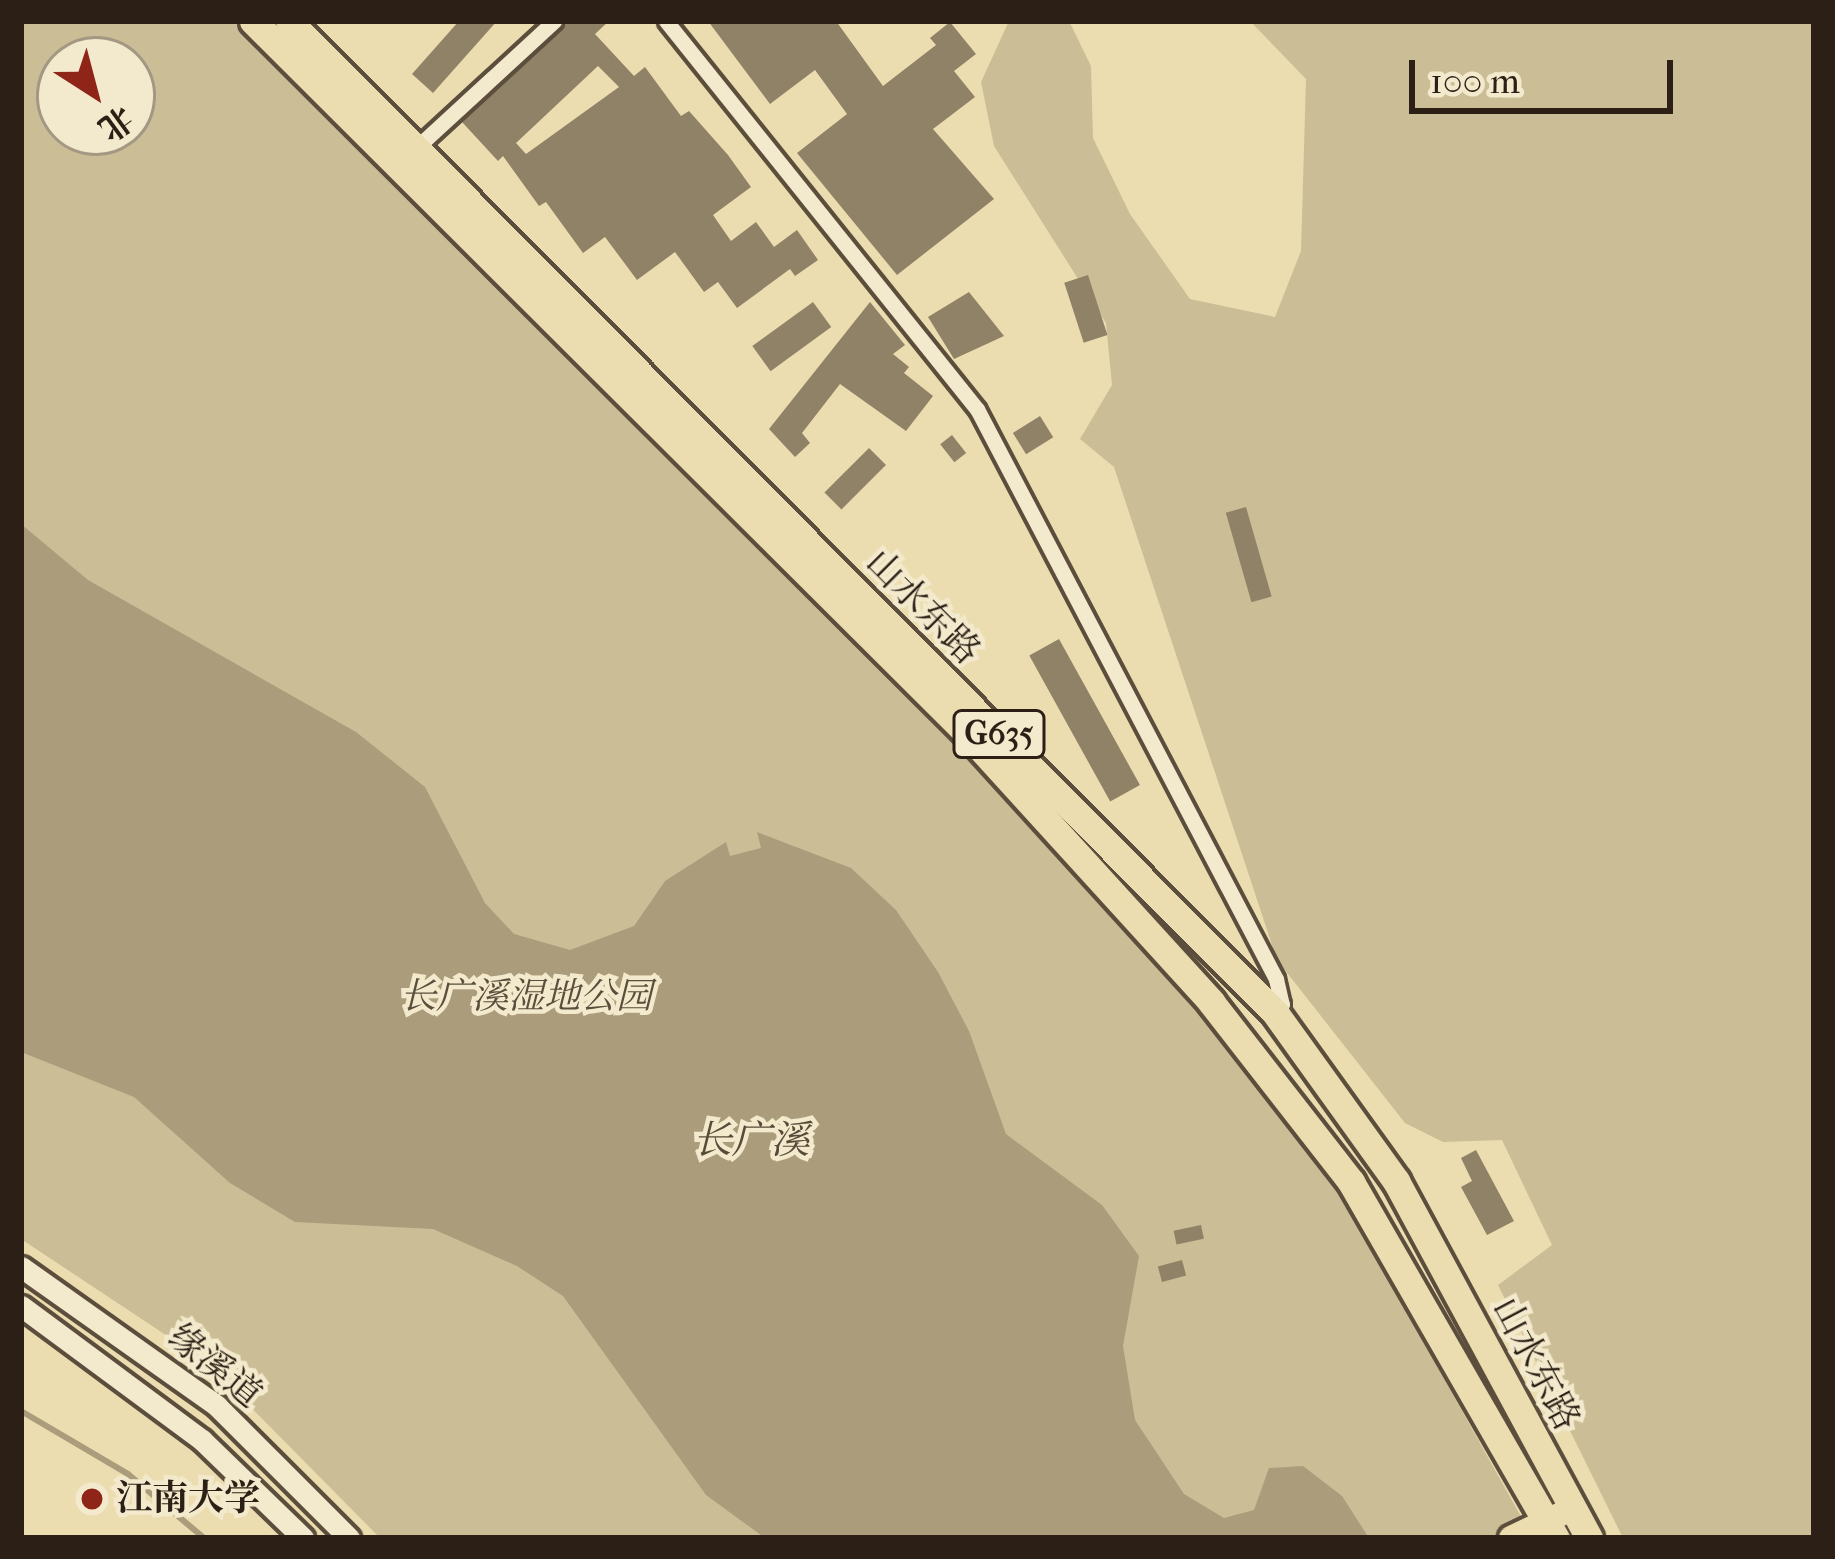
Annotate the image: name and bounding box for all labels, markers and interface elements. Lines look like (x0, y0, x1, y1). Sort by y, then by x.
north arrow (36, 36, 156, 156)
scale bar (1415, 36, 1679, 110)
text: 100 m (1430, 60, 1520, 102)
text: 北 (91, 98, 141, 149)
street label: 山水东路 (857, 541, 989, 673)
road number: G635 (951, 707, 1047, 761)
park label: 长广溪湿地公园 (400, 975, 652, 1019)
water label: 长广溪 (693, 1117, 809, 1163)
street label: 山水东路 (1483, 1290, 1589, 1438)
street label: 缘溪道 (159, 1315, 271, 1417)
place label: 江南大学 (116, 1477, 260, 1521)
marker: 江南大学 (79, 1486, 105, 1512)

